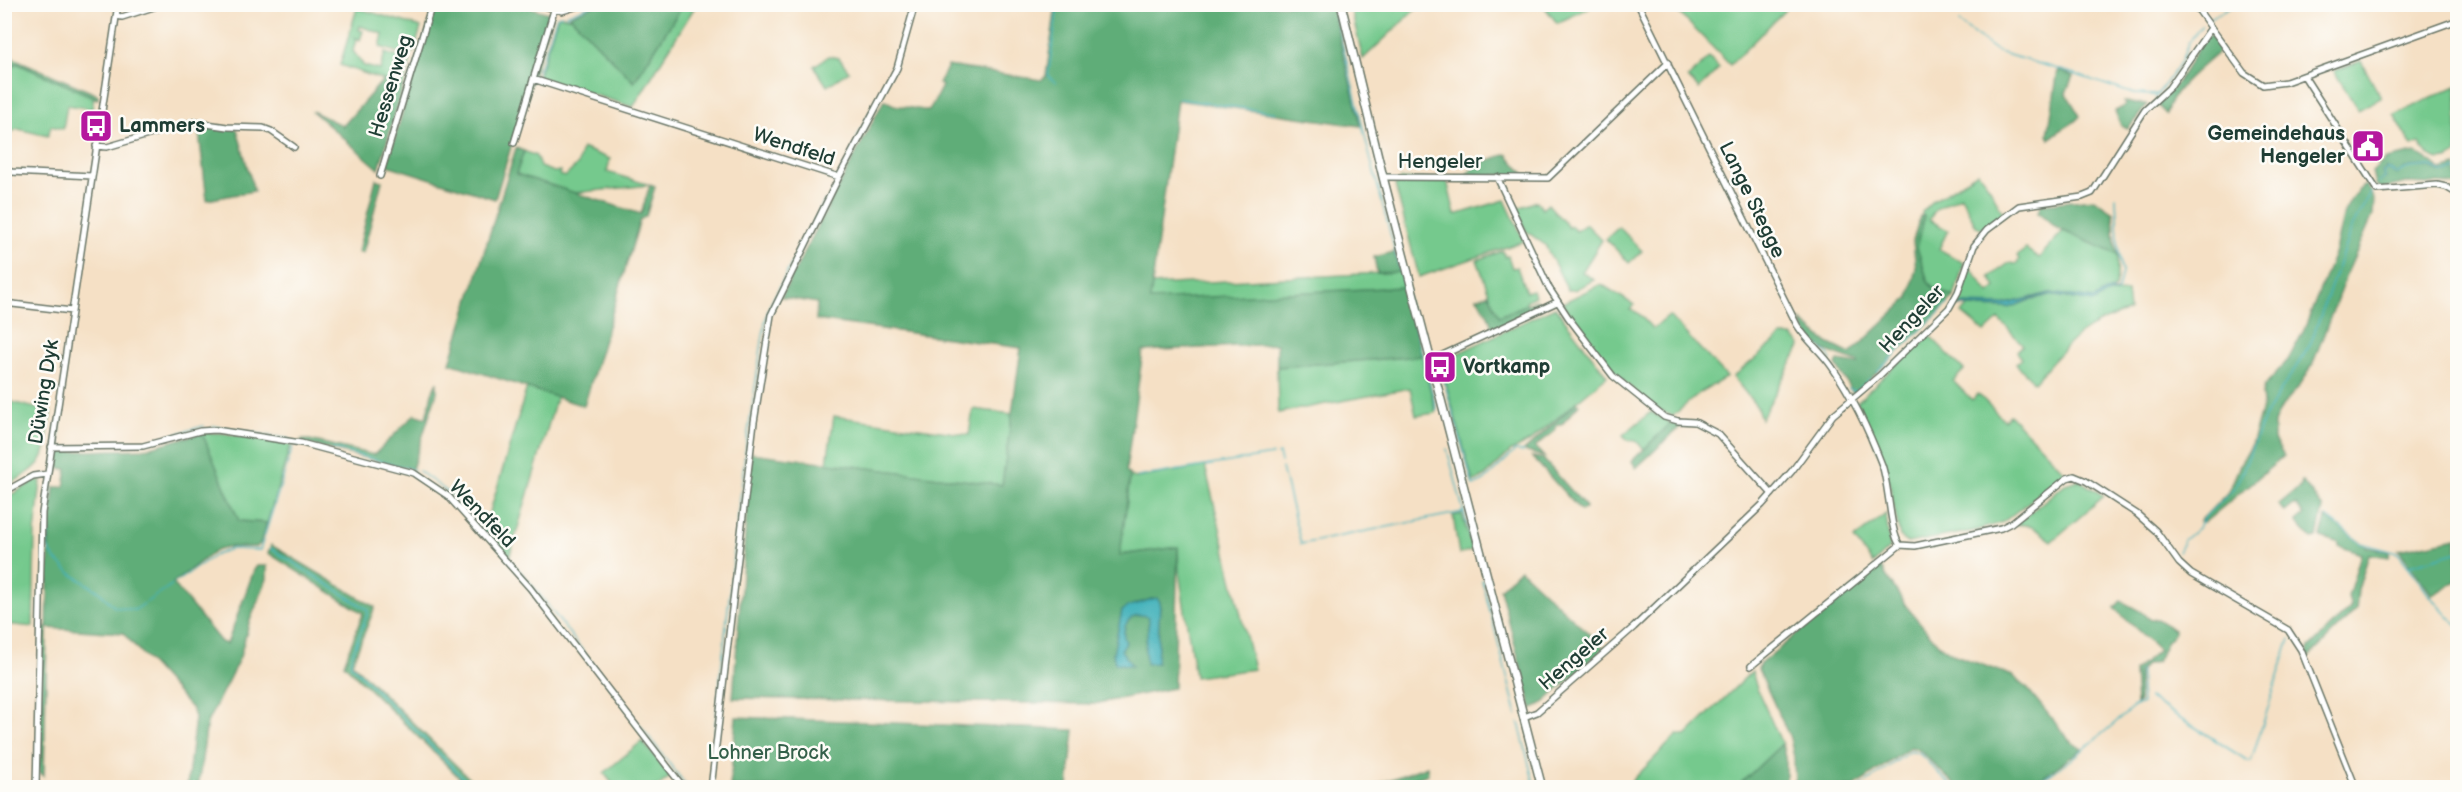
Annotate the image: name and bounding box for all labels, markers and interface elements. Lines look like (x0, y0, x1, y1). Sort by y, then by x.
street label: Hessenweg (364, 32, 418, 140)
bus stop icon: Lammers (78, 108, 114, 144)
place label: Lammers (119, 114, 205, 138)
street label: Wendfeld (750, 122, 838, 172)
place label: Gemeindehaus Hengeler (2208, 122, 2346, 169)
public building icon: Gemeindehaus Hengeler (2350, 128, 2386, 164)
street label: Lange Stegge (1713, 138, 1791, 262)
street label: Hengeler (1398, 150, 1483, 174)
street label: Hengeler (1874, 279, 1950, 358)
street label: Düwing Dyk (24, 338, 64, 446)
bus stop icon: Vortkamp (1422, 349, 1458, 385)
place label: Vortkamp (1463, 355, 1550, 379)
street label: Wendfeld (444, 475, 520, 553)
street label: Hengeler (1534, 622, 1614, 696)
park label: Lohner Brock (707, 741, 829, 765)

